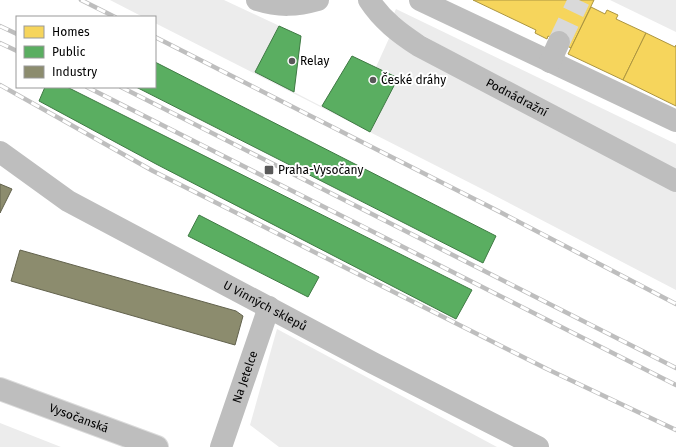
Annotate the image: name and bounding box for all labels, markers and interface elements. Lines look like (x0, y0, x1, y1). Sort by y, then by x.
legend (16, 16, 156, 88)
text: Homes (52, 25, 90, 39)
text: Public (52, 45, 86, 59)
place label: Relay (300, 54, 329, 68)
marker: Relay (287, 56, 297, 66)
text: Industry (52, 65, 97, 79)
place label: České dráhy (381, 72, 446, 87)
marker: České dráhy (368, 75, 378, 85)
street label: Podnádražní (484, 75, 551, 120)
place label: Praha-Vysočany (278, 163, 364, 177)
marker: Praha-Vysočany (263, 164, 275, 176)
street label: U Vinných sklepů (221, 278, 309, 334)
street label: Na Jetelce (230, 349, 260, 405)
street label: Vysočanská (47, 401, 110, 435)

